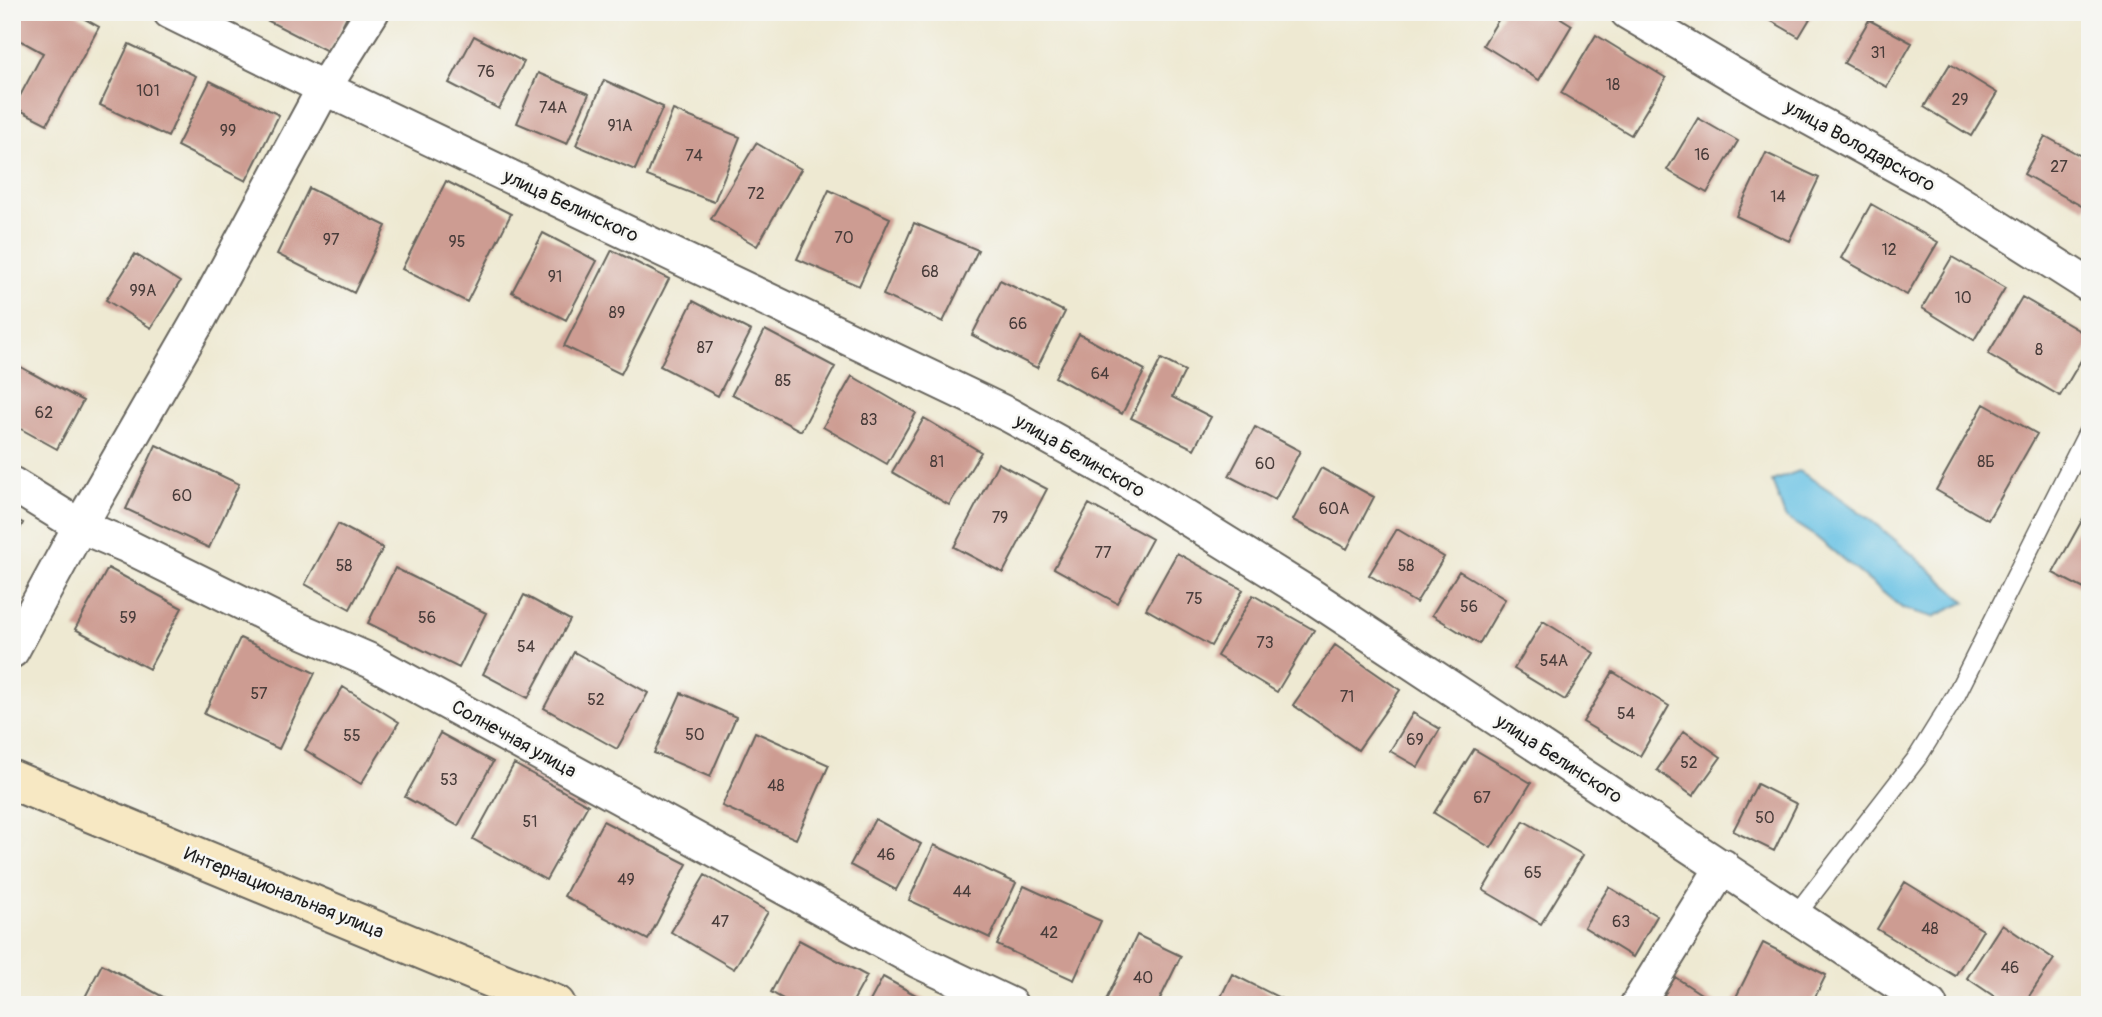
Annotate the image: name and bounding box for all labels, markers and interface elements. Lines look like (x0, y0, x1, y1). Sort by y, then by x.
house number: 31 (1870, 43, 1886, 63)
house number: 76 (477, 62, 495, 82)
house number: 18 (1606, 75, 1620, 95)
house number: 101 (136, 81, 160, 101)
house number: 29 (1951, 90, 1969, 110)
street label: улица Володарского (1780, 94, 1939, 197)
house number: 74А (539, 98, 567, 118)
house number: 91А (608, 116, 632, 136)
house number: 99 (220, 121, 236, 141)
house number: 16 (1694, 145, 1710, 165)
house number: 74 (685, 146, 703, 166)
house number: 27 (2050, 157, 2068, 177)
street label: улица Белинского (499, 164, 642, 248)
house number: 72 (747, 184, 765, 204)
house number: 14 (1770, 187, 1786, 207)
house number: 70 (834, 228, 854, 248)
house number: 97 (323, 230, 340, 250)
house number: 95 (449, 232, 465, 252)
house number: 12 (1881, 240, 1897, 260)
house number: 68 (921, 262, 939, 282)
house number: 91 (548, 267, 562, 287)
house number: 99А (130, 281, 156, 301)
house number: 10 (1954, 288, 1972, 308)
house number: 89 (609, 303, 625, 323)
house number: 66 (1009, 314, 1027, 334)
house number: 87 (697, 338, 714, 358)
house number: 8 (2035, 340, 2043, 360)
house number: 64 (1091, 364, 1109, 384)
house number: 85 (775, 371, 791, 391)
house number: 62 (35, 403, 53, 423)
street label: улица Белинского (1010, 408, 1149, 503)
house number: 83 (861, 410, 878, 430)
house number: 81 (930, 452, 944, 472)
house number: 8Б (1977, 452, 1995, 472)
house number: 60 (1255, 454, 1275, 474)
house number: 60 (172, 486, 192, 506)
house number: 60А (1319, 499, 1349, 519)
house number: 79 (992, 508, 1008, 528)
house number: 77 (1095, 543, 1112, 563)
house number: 58 (336, 556, 352, 576)
house number: 58 (1398, 556, 1414, 576)
house number: 75 (1185, 589, 1203, 609)
house number: 56 (1460, 597, 1478, 617)
house number: 59 (120, 608, 136, 628)
house number: 56 (418, 608, 436, 628)
house number: 73 (1256, 633, 1274, 653)
house number: 54 (517, 637, 535, 657)
house number: 54А (1540, 651, 1568, 671)
house number: 57 (250, 684, 268, 704)
house number: 71 (1340, 687, 1354, 707)
house number: 52 (587, 690, 605, 710)
street label: Солнечная улица (447, 695, 581, 783)
house number: 54 (1617, 704, 1635, 724)
street label: улица Белинского (1490, 709, 1627, 809)
house number: 50 (685, 725, 705, 745)
house number: 55 (343, 726, 361, 746)
house number: 69 (1406, 730, 1424, 750)
house number: 52 (1680, 753, 1698, 773)
house number: 53 (440, 770, 458, 790)
house number: 48 (767, 776, 785, 796)
house number: 67 (1473, 788, 1491, 808)
house number: 50 (1755, 808, 1775, 828)
house number: 51 (523, 812, 537, 832)
street label: Интернациональная улица (181, 842, 388, 944)
house number: 46 (877, 845, 895, 865)
house number: 65 (1524, 863, 1542, 883)
house number: 49 (617, 870, 635, 890)
house number: 44 (953, 882, 971, 902)
house number: 47 (711, 912, 729, 932)
house number: 63 (1612, 912, 1630, 932)
house number: 48 (1921, 919, 1939, 939)
house number: 42 (1040, 923, 1058, 943)
house number: 46 (2001, 958, 2019, 978)
house number: 40 (1133, 968, 1153, 988)

